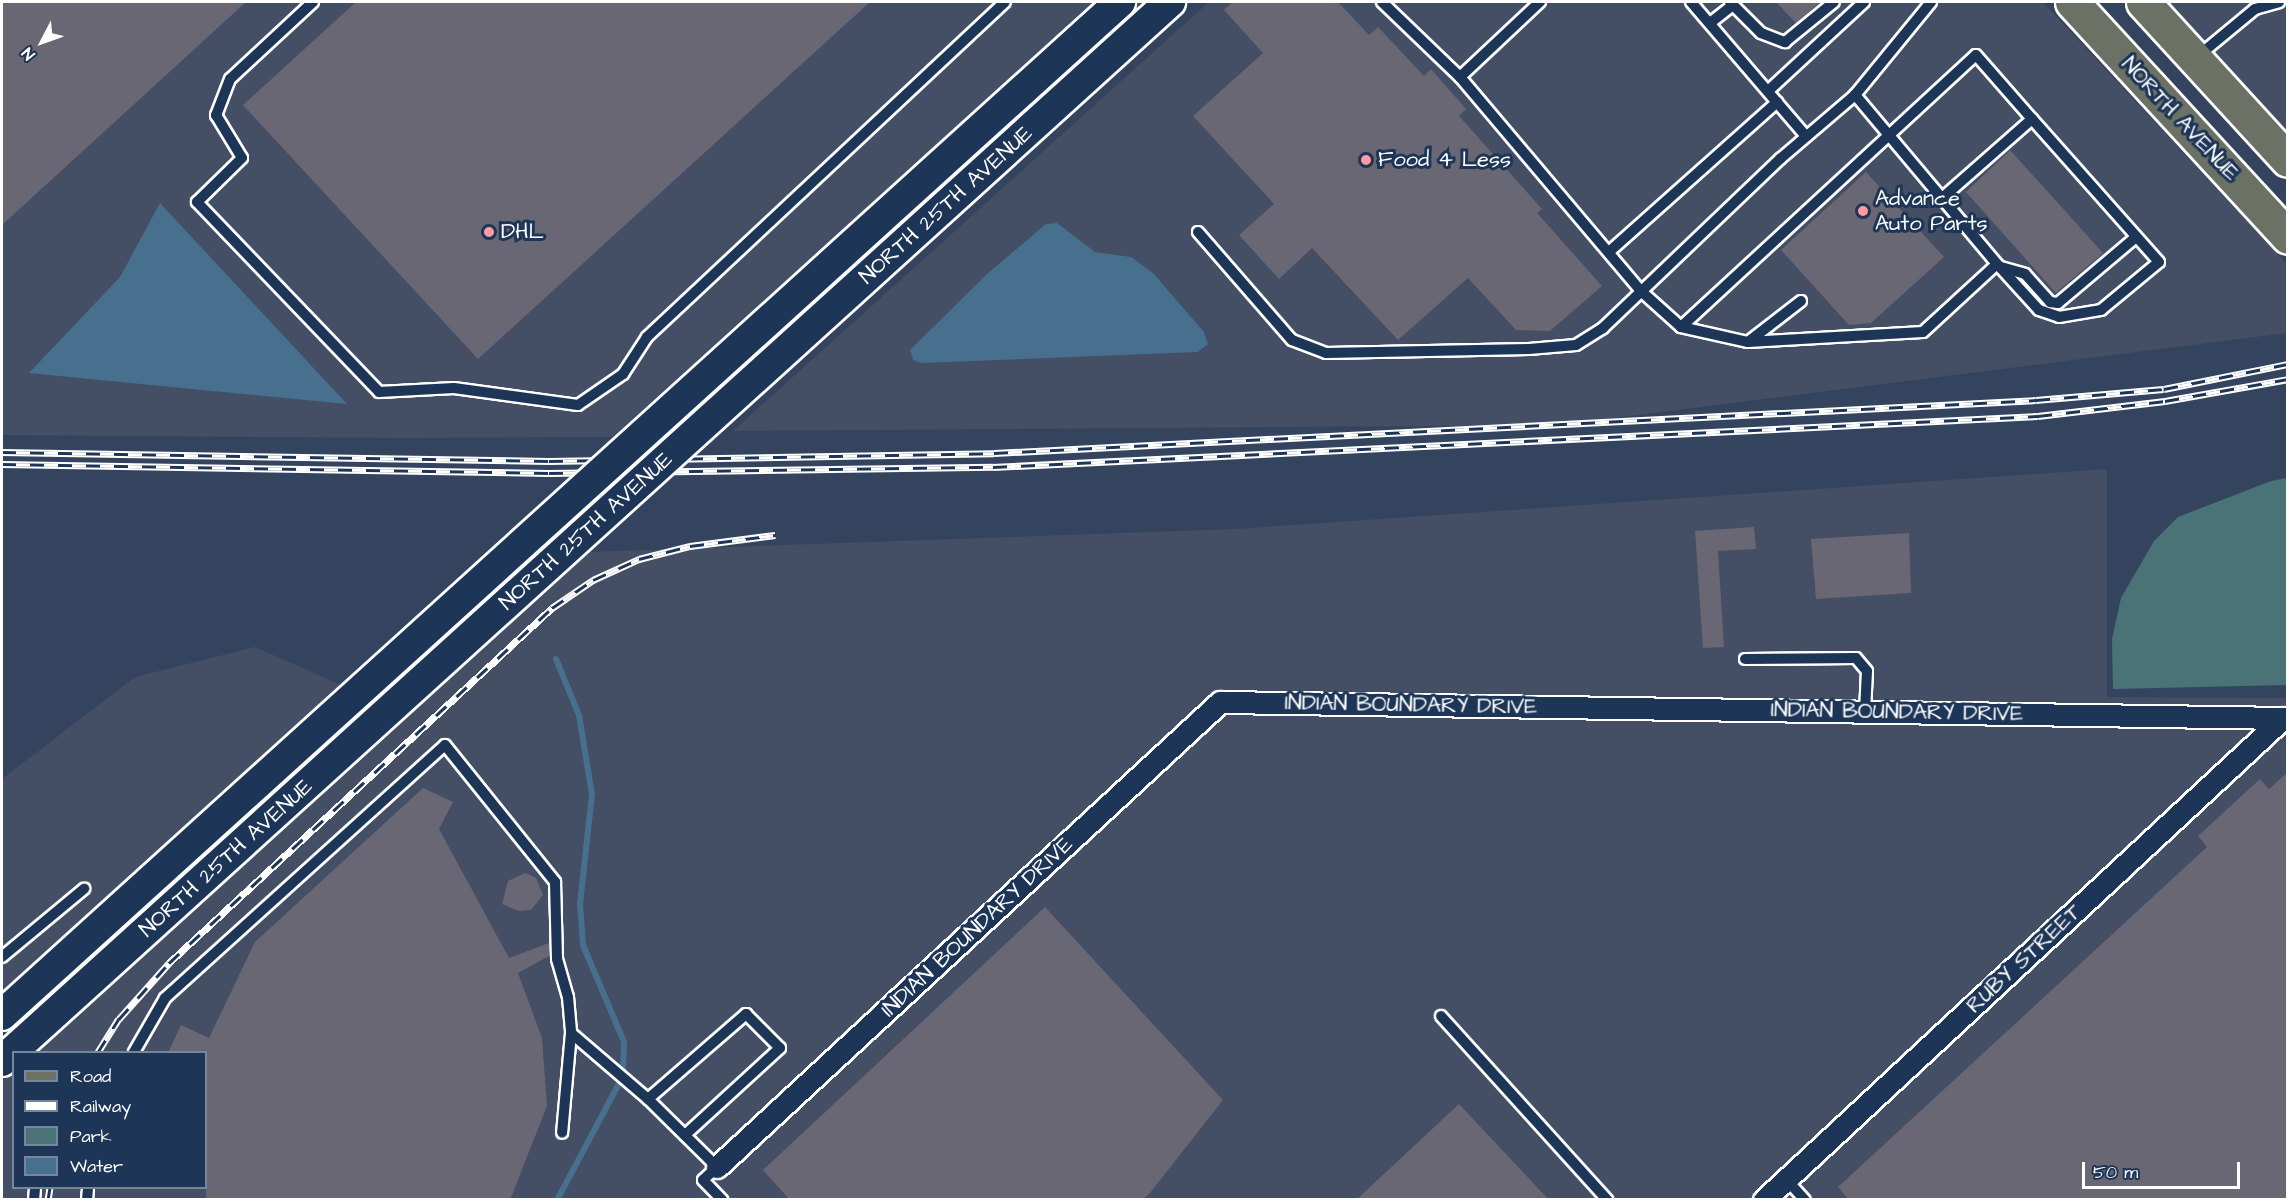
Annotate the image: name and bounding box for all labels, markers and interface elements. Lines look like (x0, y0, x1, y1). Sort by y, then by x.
north arrow (12, 12, 72, 72)
text: N (17, 43, 40, 65)
street label: NORTH AVENUE (2116, 51, 2244, 187)
street label: NORTH 25TH AVENUE (854, 120, 1038, 290)
place label: Food 4 Less (1378, 147, 1511, 173)
marker: Food 4 Less (1359, 153, 1373, 167)
place label: Advance Auto Parts (1875, 185, 1988, 236)
marker: Advance Auto Parts (1856, 204, 1870, 218)
place label: DHL (501, 219, 544, 245)
marker: DHL (482, 225, 496, 239)
street label: NORTH 25TH AVENUE (494, 446, 678, 616)
street label: INDIAN BOUNDARY DRIVE (1284, 690, 1538, 720)
street label: INDIAN BOUNDARY DRIVE (1770, 697, 2024, 727)
street label: NORTH 25TH AVENUE (134, 773, 318, 943)
street label: INDIAN BOUNDARY DRIVE (876, 831, 1078, 1023)
street label: RUBY STREET (1961, 899, 2087, 1019)
legend (12, 1051, 207, 1189)
text: Road (70, 1064, 111, 1089)
text: Railway (70, 1094, 131, 1119)
text: Park (70, 1124, 112, 1149)
scale bar (2085, 1150, 2242, 1188)
text: Water (70, 1154, 123, 1179)
text: 50 m (2093, 1160, 2138, 1185)

